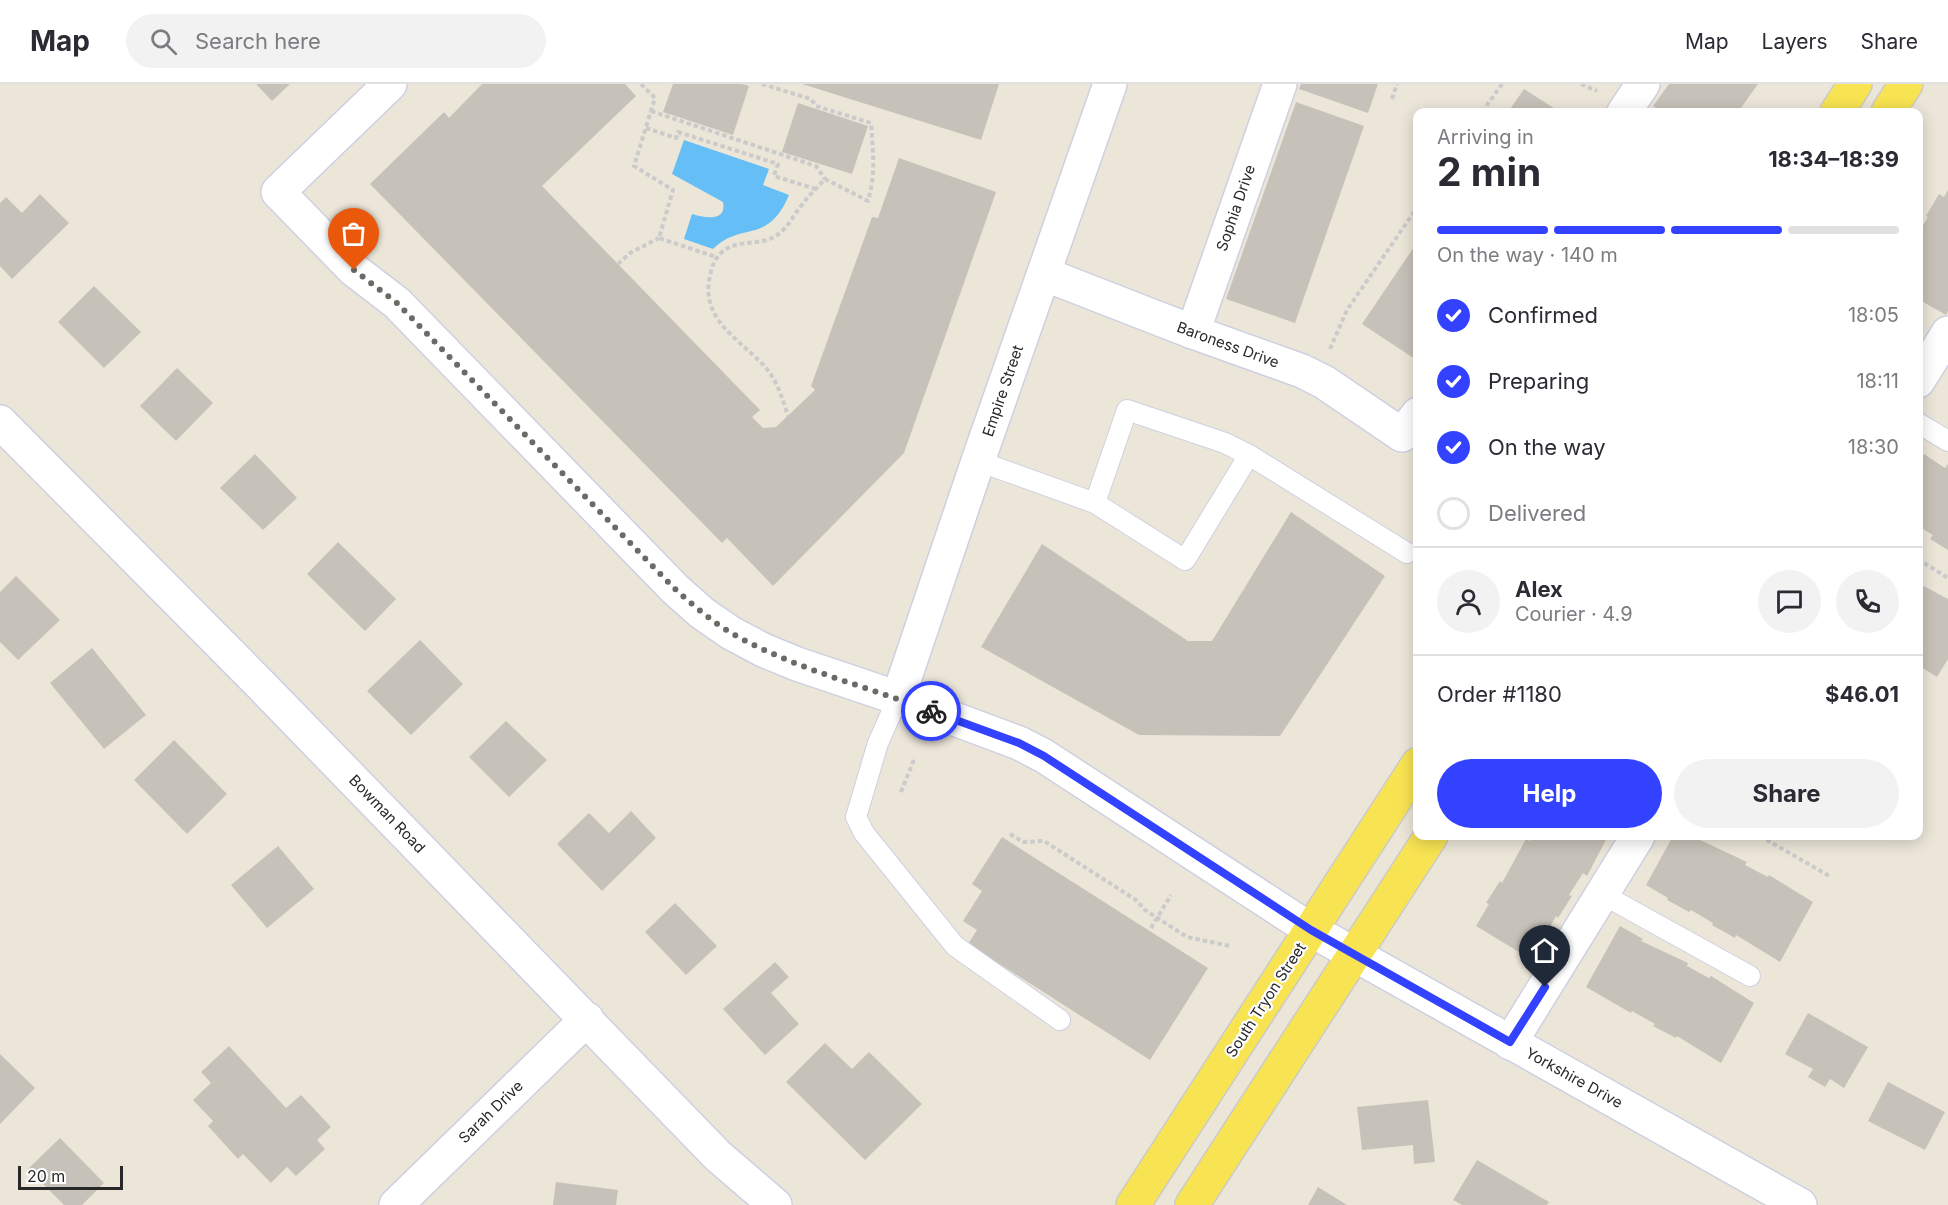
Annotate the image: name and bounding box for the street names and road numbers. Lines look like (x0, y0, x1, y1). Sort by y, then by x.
street label: Sophia Drive (1212, 162, 1259, 254)
street label: Baroness Drive (1174, 317, 1282, 372)
street label: Empire Street (978, 342, 1027, 439)
street label: Bowman Road (345, 770, 429, 857)
street label: South Tryon Street (1221, 939, 1310, 1061)
street label: Yorkshire Drive (1522, 1043, 1626, 1112)
street label: Sarah Drive (454, 1076, 527, 1147)

